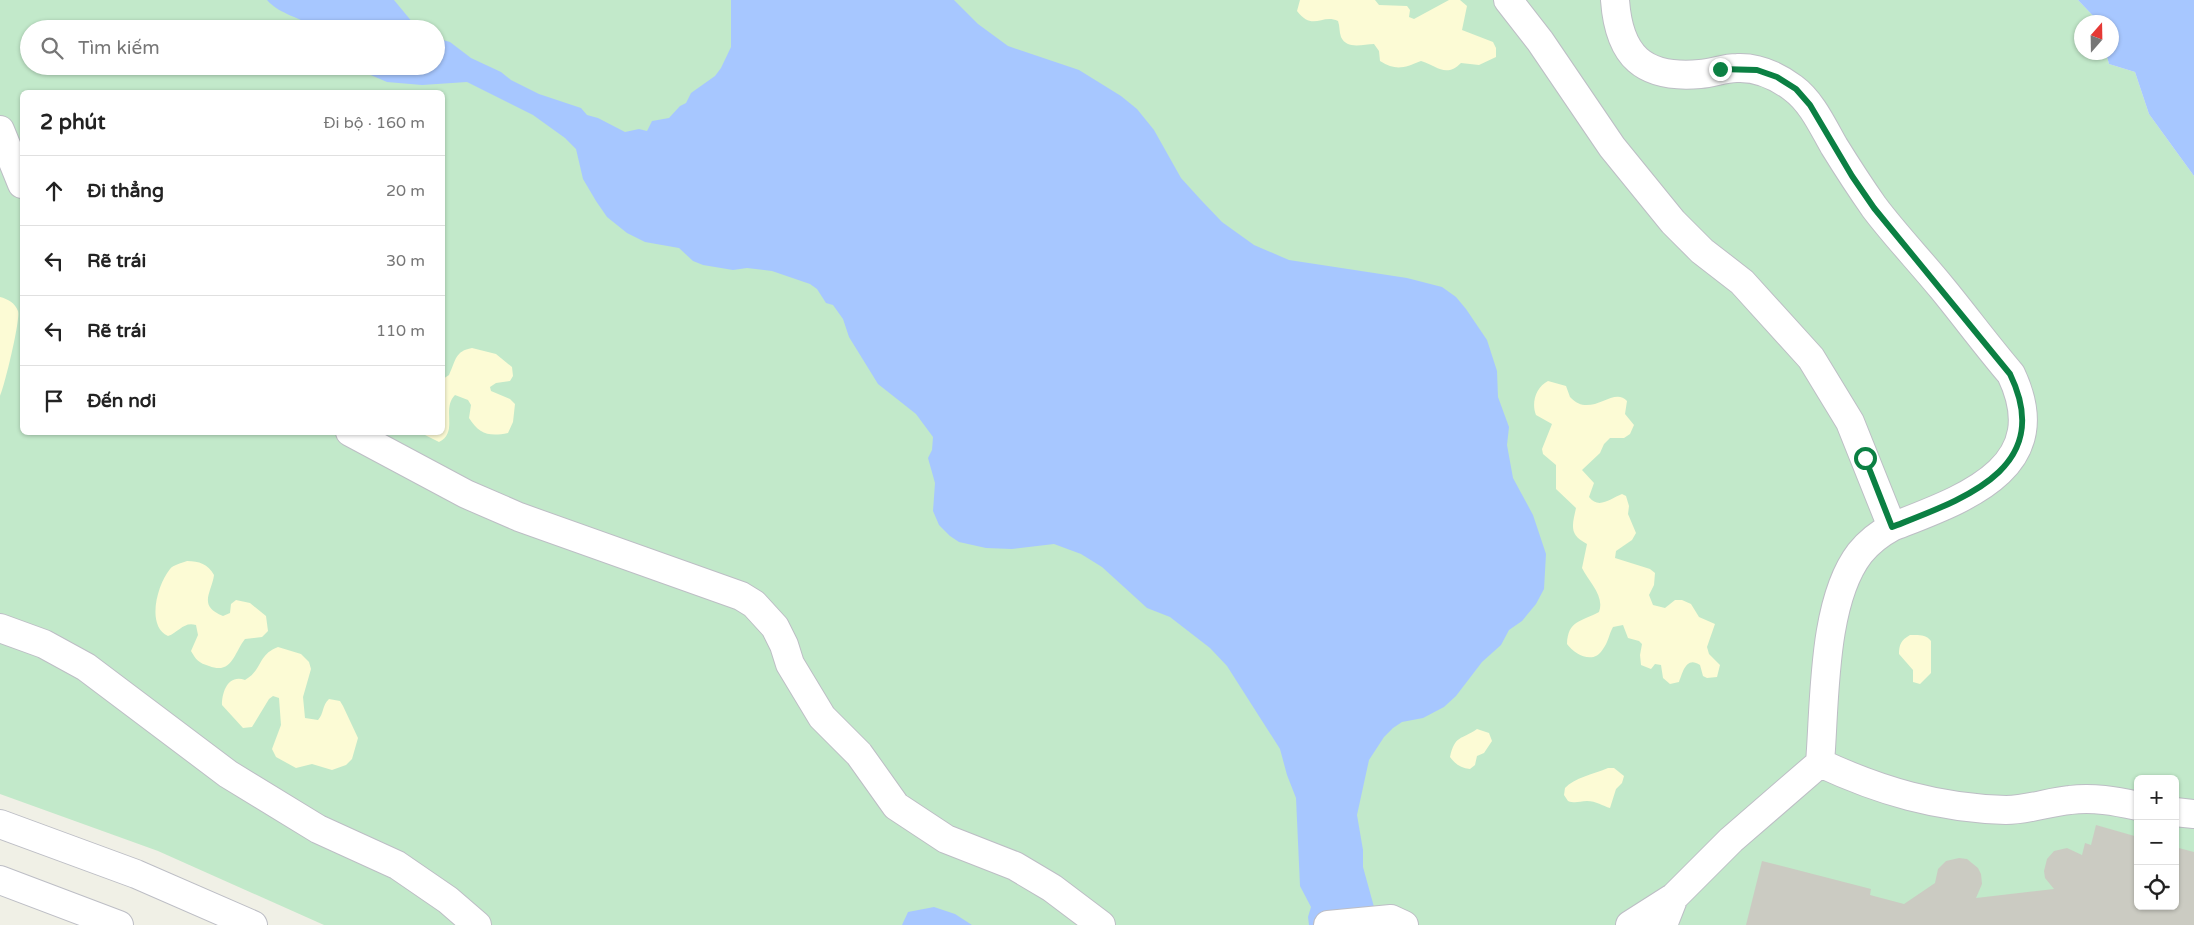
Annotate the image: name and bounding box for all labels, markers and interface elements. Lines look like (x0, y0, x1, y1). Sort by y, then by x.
north arrow (2074, 15, 2119, 60)
search box (20, 20, 445, 75)
icon: search (38, 34, 66, 62)
text: Tìm kiếm (78, 37, 160, 59)
route end (1709, 58, 1732, 81)
text: 2 phút (40, 110, 105, 135)
text: Đi bộ · 160 m (324, 113, 425, 133)
icon: ahead (40, 177, 68, 205)
text: Đi thẳng (87, 180, 164, 202)
text: 20 m (386, 181, 425, 201)
icon: left (40, 247, 68, 275)
text: Rẽ trái (87, 250, 146, 272)
text: 30 m (386, 251, 425, 271)
icon: left (40, 317, 68, 345)
text: Rẽ trái (87, 320, 146, 342)
text: 110 m (376, 321, 425, 341)
icon: arrive (40, 387, 68, 415)
text: Đến nơi (87, 390, 156, 412)
route start (1854, 447, 1877, 470)
map controls (2134, 775, 2179, 910)
button: + (2134, 775, 2179, 820)
button: − (2134, 820, 2179, 865)
button: locate (2134, 865, 2179, 910)

